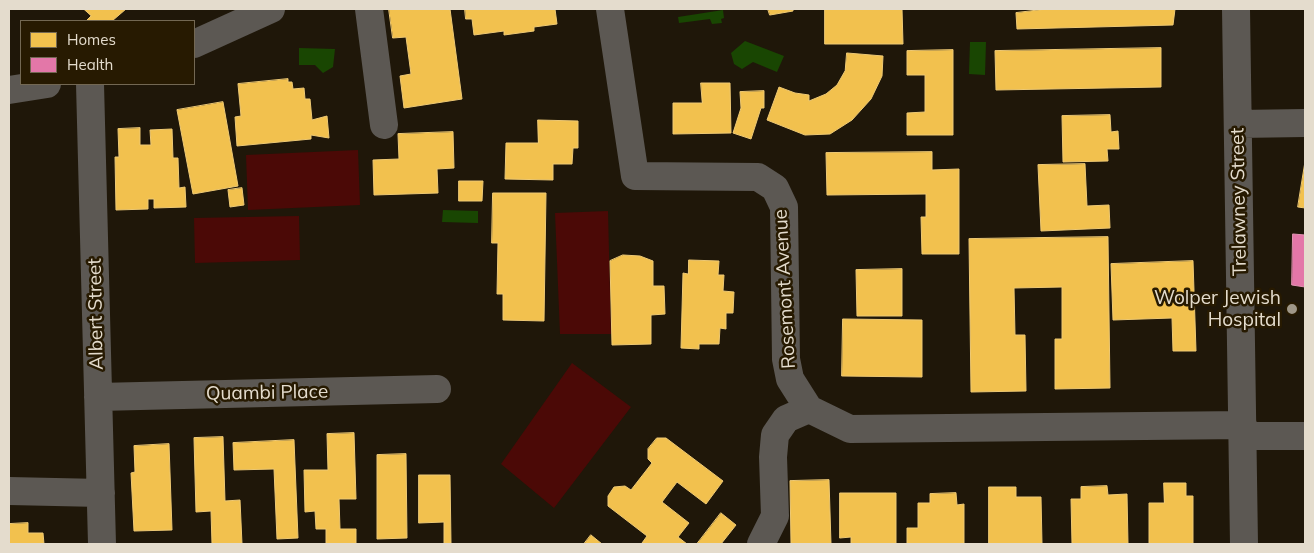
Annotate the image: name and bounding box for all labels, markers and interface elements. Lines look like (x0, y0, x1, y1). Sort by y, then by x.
legend (20, 20, 195, 85)
text: Homes (67, 30, 116, 49)
text: Health (67, 55, 113, 74)
street label: Trelawney Street (1226, 128, 1252, 276)
street label: Rosemont Avenue (769, 209, 801, 369)
street label: Albert Street (84, 258, 108, 370)
place label: Wolper Jewish Hospital (1154, 287, 1281, 331)
marker: Wolper Jewish Hospital (1285, 302, 1299, 316)
street label: Quambi Place (206, 381, 328, 405)

